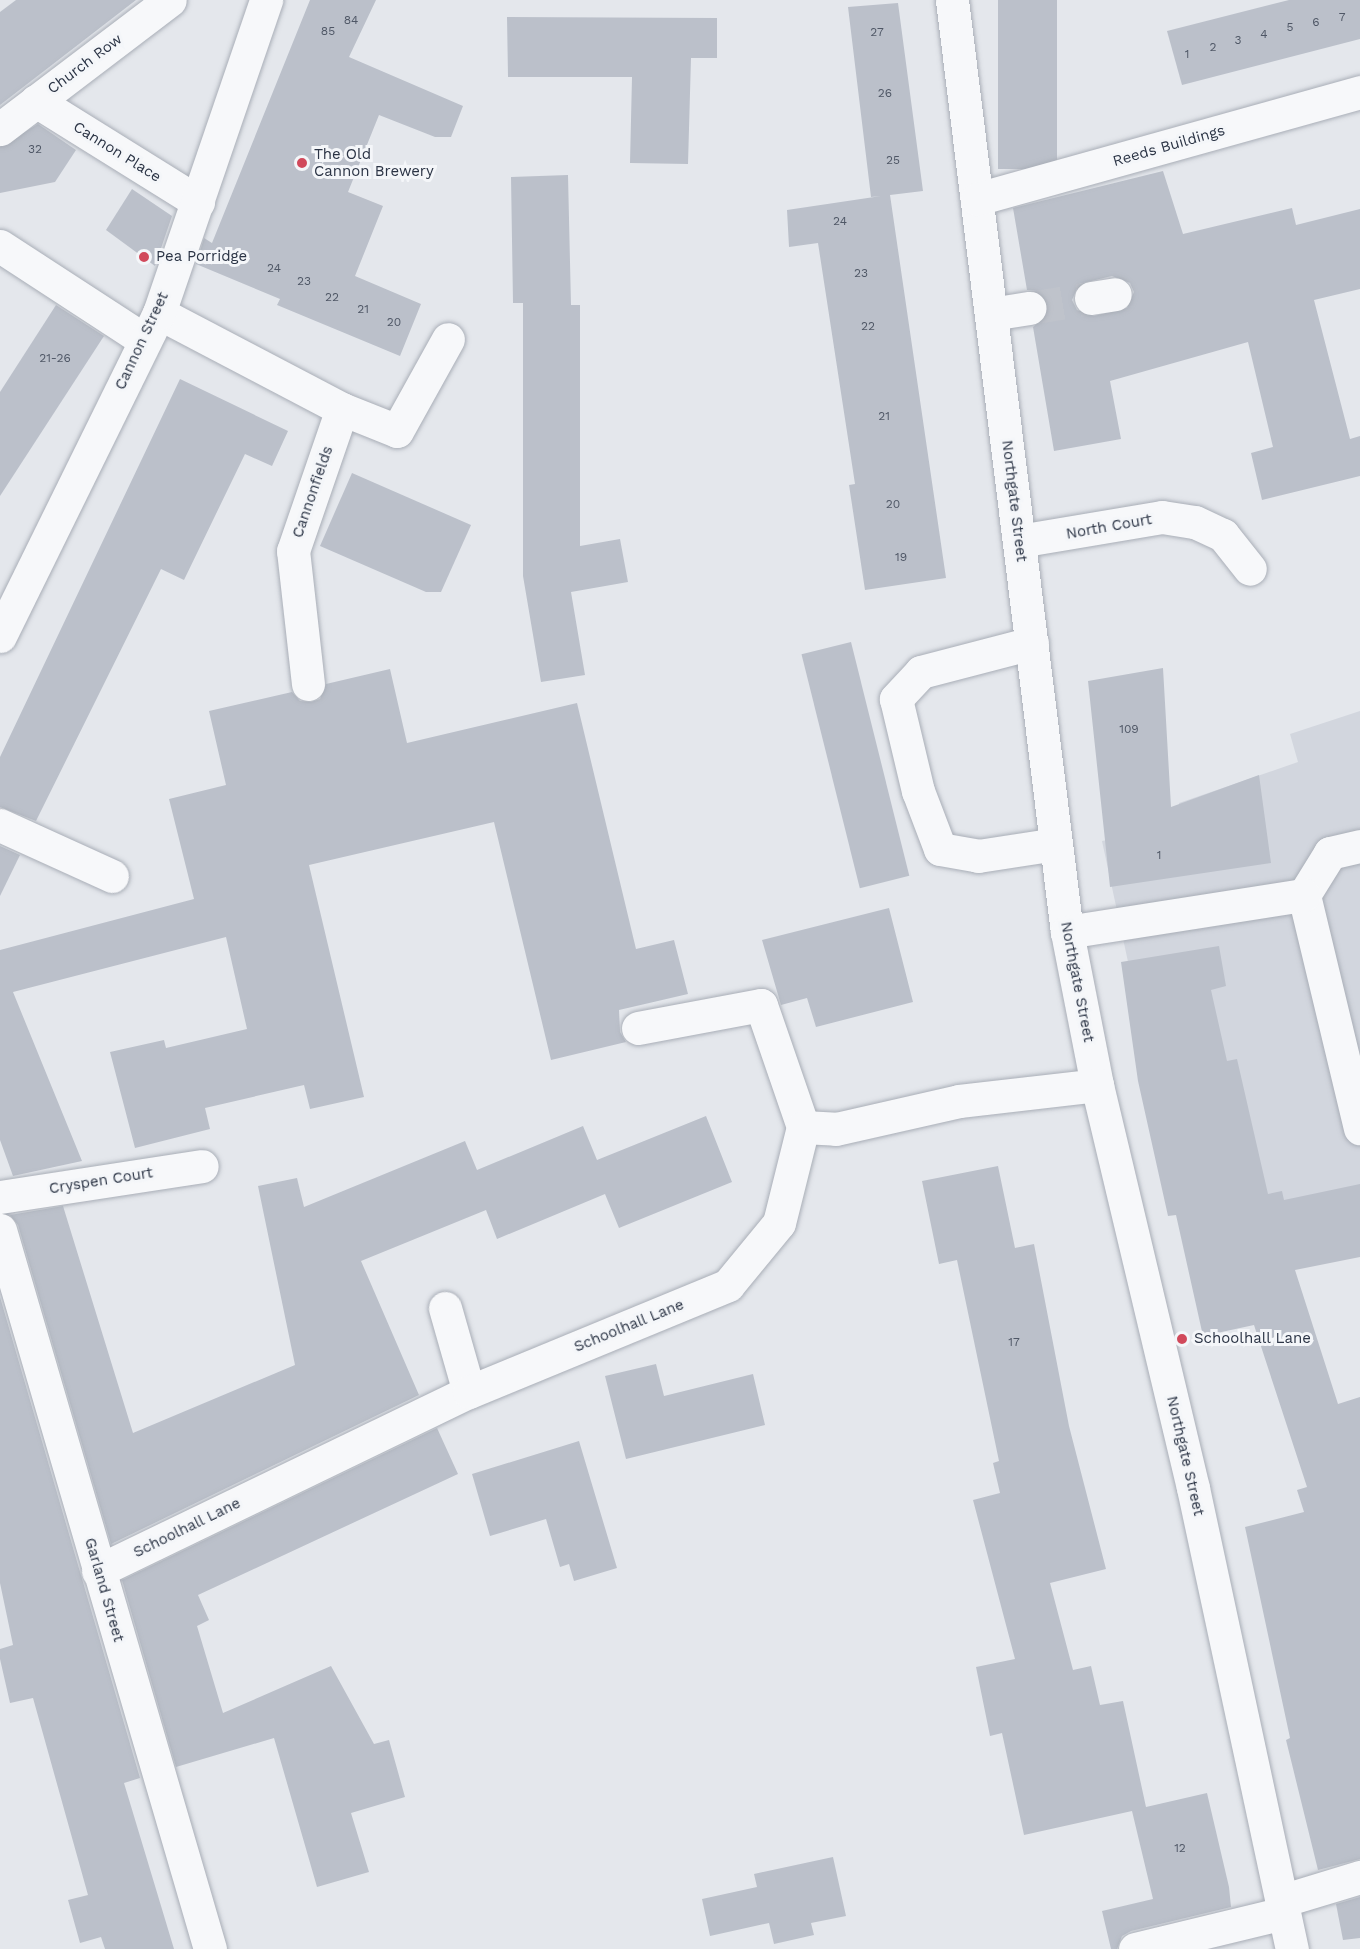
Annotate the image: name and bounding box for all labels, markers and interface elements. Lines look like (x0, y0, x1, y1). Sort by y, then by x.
house number: 7 (1339, 11, 1345, 25)
house number: 84 (344, 14, 358, 28)
house number: 6 (1312, 16, 1320, 30)
house number: 5 (1287, 21, 1293, 35)
house number: 85 (321, 25, 335, 39)
house number: 27 (870, 26, 884, 40)
house number: 4 (1260, 28, 1268, 42)
street label: Church Row (44, 30, 126, 98)
house number: 3 (1235, 34, 1241, 48)
house number: 2 (1210, 41, 1216, 55)
house number: 1 (1185, 48, 1189, 62)
house number: 26 (878, 87, 892, 101)
street label: Cannon Place (70, 118, 164, 186)
street label: Reeds Buildings (1111, 121, 1227, 171)
house number: 32 (28, 143, 42, 157)
place label: The Old Cannon Brewery (314, 145, 434, 180)
house number: 25 (886, 154, 900, 168)
marker: The Old Cannon Brewery (295, 156, 309, 170)
house number: 24 (833, 215, 847, 229)
place label: Pea Porridge (156, 248, 248, 266)
marker: Pea Porridge (137, 250, 151, 264)
house number: 24 (267, 262, 281, 276)
house number: 23 (854, 267, 868, 281)
house number: 23 (297, 275, 311, 289)
street label: Cannon Street (111, 289, 173, 393)
house number: 22 (325, 291, 339, 305)
house number: 21 (357, 303, 369, 317)
house number: 20 (387, 316, 401, 330)
house number: 22 (861, 320, 875, 334)
house number: 21-26 (39, 352, 71, 366)
house number: 21 (878, 410, 890, 424)
street label: Northgate Street (998, 439, 1030, 563)
street label: Cannonfields (289, 444, 337, 540)
house number: 20 (886, 498, 900, 512)
street label: North Court (1065, 511, 1153, 543)
house number: 19 (895, 551, 907, 565)
house number: 109 (1119, 723, 1139, 737)
house number: 1 (1157, 849, 1161, 863)
street label: Northgate Street (1056, 920, 1098, 1044)
street label: Cryspen Court (48, 1164, 154, 1198)
street label: Schoolhall Lane (571, 1296, 687, 1356)
place label: Schoolhall Lane (1194, 1330, 1311, 1348)
marker: Schoolhall Lane (1175, 1332, 1189, 1346)
house number: 17 (1008, 1336, 1020, 1350)
street label: Northgate Street (1162, 1394, 1208, 1518)
street label: Schoolhall Lane (130, 1494, 244, 1562)
street label: Garland Street (81, 1536, 127, 1644)
house number: 12 (1174, 1842, 1186, 1856)

